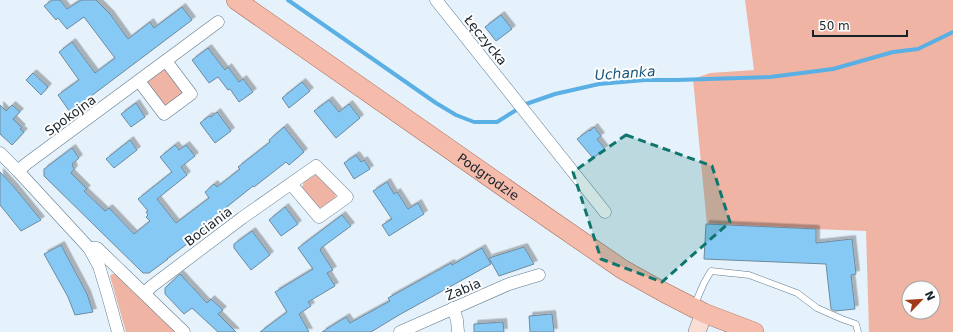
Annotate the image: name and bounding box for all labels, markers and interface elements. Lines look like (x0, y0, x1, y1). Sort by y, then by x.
street label: Łęczycka (460, 12, 510, 68)
scale bar (813, 12, 907, 38)
text: 50 m (819, 19, 850, 33)
water label: Uchanka (594, 63, 656, 83)
street label: Spokojna (42, 92, 99, 139)
street label: Podgrodzie (455, 150, 522, 203)
street label: Bociania (182, 204, 235, 249)
street label: Żabia (443, 275, 483, 304)
north arrow (901, 280, 941, 320)
text: N (922, 289, 937, 303)

